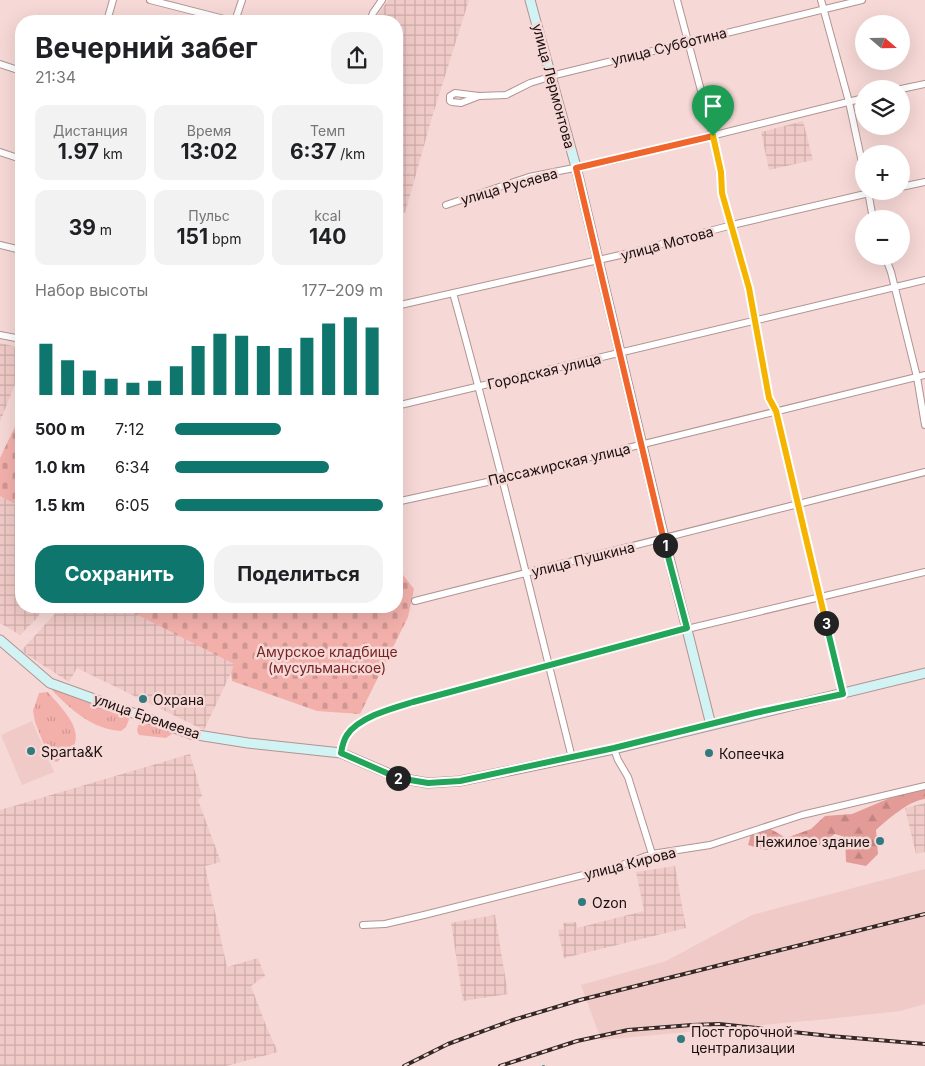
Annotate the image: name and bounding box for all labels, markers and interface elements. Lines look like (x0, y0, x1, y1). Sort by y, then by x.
north arrow (855, 15, 910, 70)
map controls (855, 15, 910, 265)
street label: улица Лермонтова (529, 22, 579, 150)
street label: улица Субботина (610, 23, 728, 69)
text: Вечерний забег (35, 31, 258, 65)
button: share (331, 32, 383, 84)
text: 21:34 (35, 67, 76, 87)
button: layers (855, 80, 910, 135)
pin (692, 85, 734, 136)
icon: arrive (699, 92, 727, 120)
text: Дистанция (53, 122, 128, 139)
text: Время (187, 122, 231, 139)
text: Темп (310, 122, 345, 139)
text: 1.97 (58, 139, 99, 164)
text: 13:02 (180, 139, 238, 164)
text: 6:37 (290, 139, 336, 164)
text: km (99, 145, 123, 162)
text: /km (336, 145, 365, 162)
button: + (855, 145, 910, 200)
street label: улица Русяева (459, 164, 559, 208)
text: Пульс (188, 207, 230, 224)
text: kcal (314, 207, 341, 224)
button: − (855, 210, 910, 265)
text: 39 (69, 215, 96, 240)
text: m (96, 221, 112, 238)
street label: улица Мотова (619, 222, 715, 264)
text: 151 (177, 224, 208, 249)
text: 140 (309, 224, 346, 249)
text: bpm (208, 230, 241, 247)
text: Набор высоты (35, 280, 148, 300)
text: 177–209 m (302, 280, 383, 300)
street label: Городская улица (486, 350, 602, 392)
text: 500 m (35, 419, 85, 439)
text: 7:12 (115, 419, 144, 439)
street label: Пассажирская улица (486, 439, 632, 489)
text: 1.0 km (35, 457, 85, 477)
text: 6:34 (115, 457, 150, 477)
text: 1.5 km (35, 495, 85, 515)
text: 6:05 (115, 495, 149, 515)
pin: 1 (652, 532, 678, 558)
text: 1 (662, 537, 669, 554)
street label: улица Пушкина (530, 538, 636, 580)
button: Сохранить (35, 545, 204, 603)
button: Поделиться (214, 545, 383, 603)
pin: 3 (814, 610, 838, 636)
text: 3 (822, 615, 831, 632)
park label: Амурское кладбище (мусульманское) (256, 643, 398, 676)
street label: улица Еремеева (91, 690, 203, 742)
place label: Охрана (153, 691, 204, 708)
marker: Охрана (137, 693, 149, 705)
place label: Sparta&K (41, 743, 104, 760)
marker: Sparta&K (25, 745, 37, 757)
place label: Копеечка (719, 745, 784, 762)
marker: Копеечка (703, 747, 715, 759)
pin: 2 (386, 766, 410, 790)
text: 2 (394, 770, 403, 787)
place label: Нежилое здание (755, 833, 870, 850)
marker: Нежилое здание (874, 835, 886, 847)
street label: улица Кирова (582, 843, 678, 883)
place label: Ozon (592, 894, 627, 911)
marker: Ozon (576, 896, 588, 908)
place label: Пост горочной централизации (691, 1023, 795, 1056)
marker: Пост горочной централизации (675, 1033, 687, 1045)

